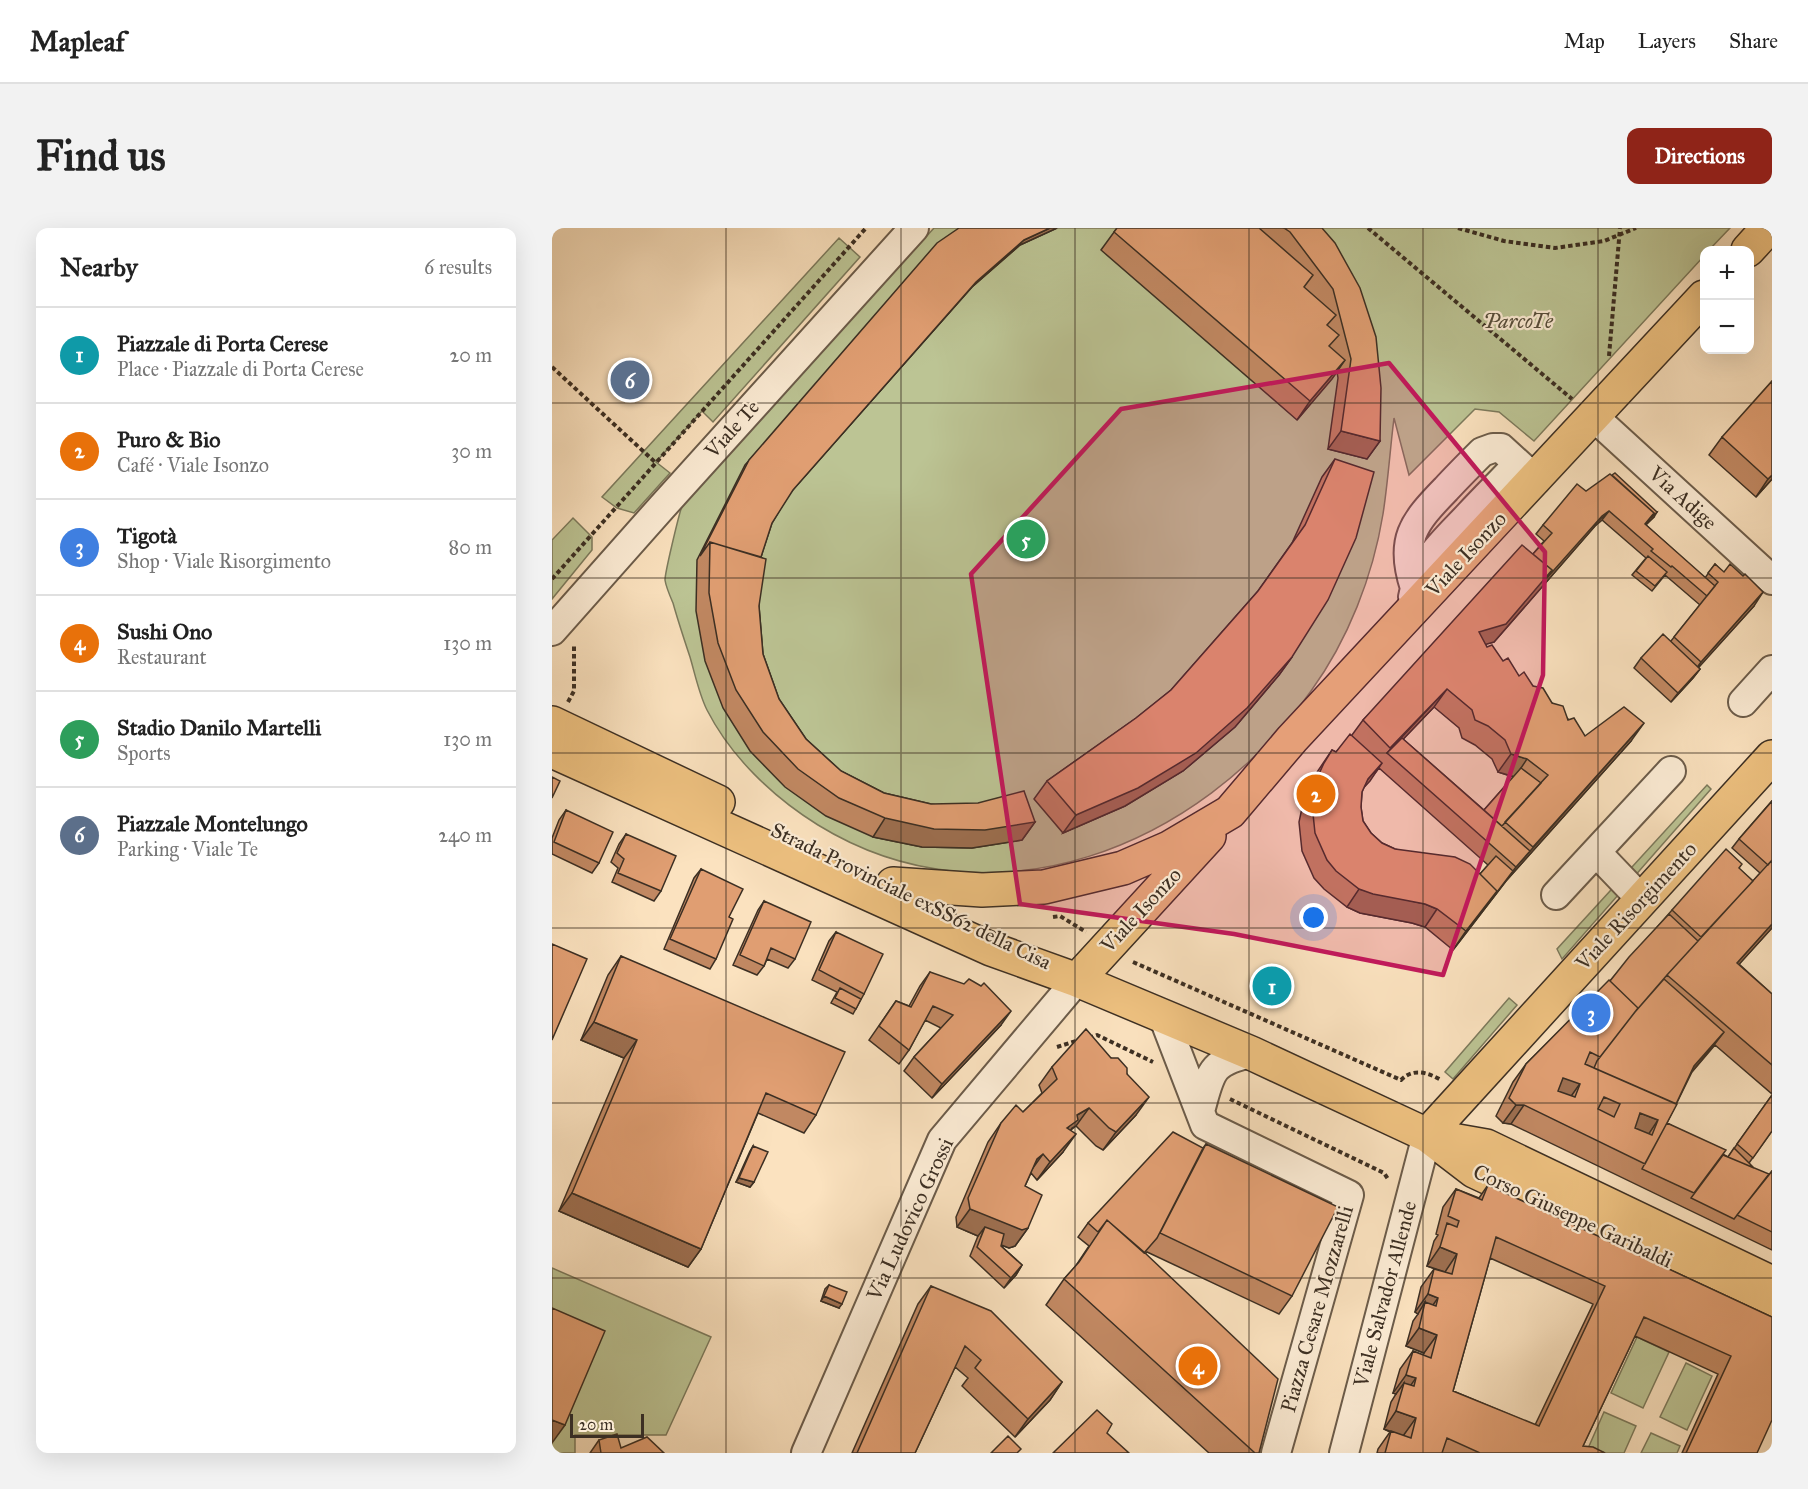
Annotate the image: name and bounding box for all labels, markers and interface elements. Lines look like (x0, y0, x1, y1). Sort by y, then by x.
text: Mapleaf (30, 24, 125, 59)
text: Map (1564, 28, 1605, 54)
text: Layers (1638, 28, 1696, 54)
text: Share (1729, 28, 1778, 54)
button: Directions (1627, 128, 1772, 184)
text: Find us (36, 130, 166, 182)
map controls (1700, 246, 1754, 354)
button: + (1700, 246, 1754, 300)
text: Nearby (60, 251, 138, 283)
text: 6 results (424, 255, 492, 279)
button: − (1700, 300, 1754, 354)
park label: ParcoTe (1483, 308, 1554, 334)
text: Piazzale di Porta Cerese (117, 330, 328, 357)
text: 1 (76, 343, 83, 367)
text: 20 m (449, 343, 492, 367)
text: Place · Piazzale di Porta Cerese (117, 357, 364, 381)
pin: 6 (610, 358, 650, 402)
street label: Viale Te (698, 394, 765, 464)
text: Puro & Bio (117, 426, 220, 453)
text: 2 (75, 439, 84, 463)
text: 30 m (451, 439, 492, 463)
text: Café · Viale Isonzo (117, 453, 269, 477)
street label: Via Adige (1643, 460, 1723, 535)
street label: Viale Isonzo (1419, 506, 1512, 603)
pin: 5 (1006, 516, 1046, 562)
text: Tigotà (117, 522, 177, 549)
text: 3 (76, 535, 84, 559)
text: 80 m (449, 535, 492, 559)
text: Shop · Viale Risorgimento (117, 549, 331, 573)
text: Sushi Ono (117, 618, 212, 645)
text: 4 (74, 631, 85, 655)
text: 130 m (443, 631, 492, 655)
text: Restaurant (117, 645, 207, 669)
text: Stadio Danilo Martelli (117, 714, 321, 741)
text: 5 (75, 727, 84, 751)
text: 130 m (443, 727, 492, 751)
text: Sports (117, 741, 171, 765)
pin: 2 (1296, 772, 1335, 816)
text: Piazzale Montelungo (117, 810, 308, 837)
street label: Strada Provinciale exSS62 della Cisa (767, 817, 1055, 975)
text: 6 (74, 823, 85, 847)
text: 240 m (438, 823, 492, 847)
street label: Viale Risorgimento (1569, 836, 1702, 976)
text: Parking · Viale Te (117, 837, 258, 861)
street label: Viale Isonzo (1094, 862, 1187, 959)
your location (1299, 903, 1328, 932)
pin: 1 (1252, 964, 1292, 1008)
pin: 3 (1572, 990, 1610, 1036)
street label: Via Ludovico Grossi (860, 1133, 959, 1305)
street label: Corso Giuseppe Garibaldi (1469, 1158, 1677, 1274)
street label: Viale Salvador Allende (1347, 1198, 1422, 1391)
street label: Piazza Cesare Mozzarelli (1275, 1202, 1359, 1415)
pin: 4 (1178, 1344, 1218, 1388)
scale bar (570, 1411, 644, 1438)
text: 20 m (579, 1415, 613, 1434)

